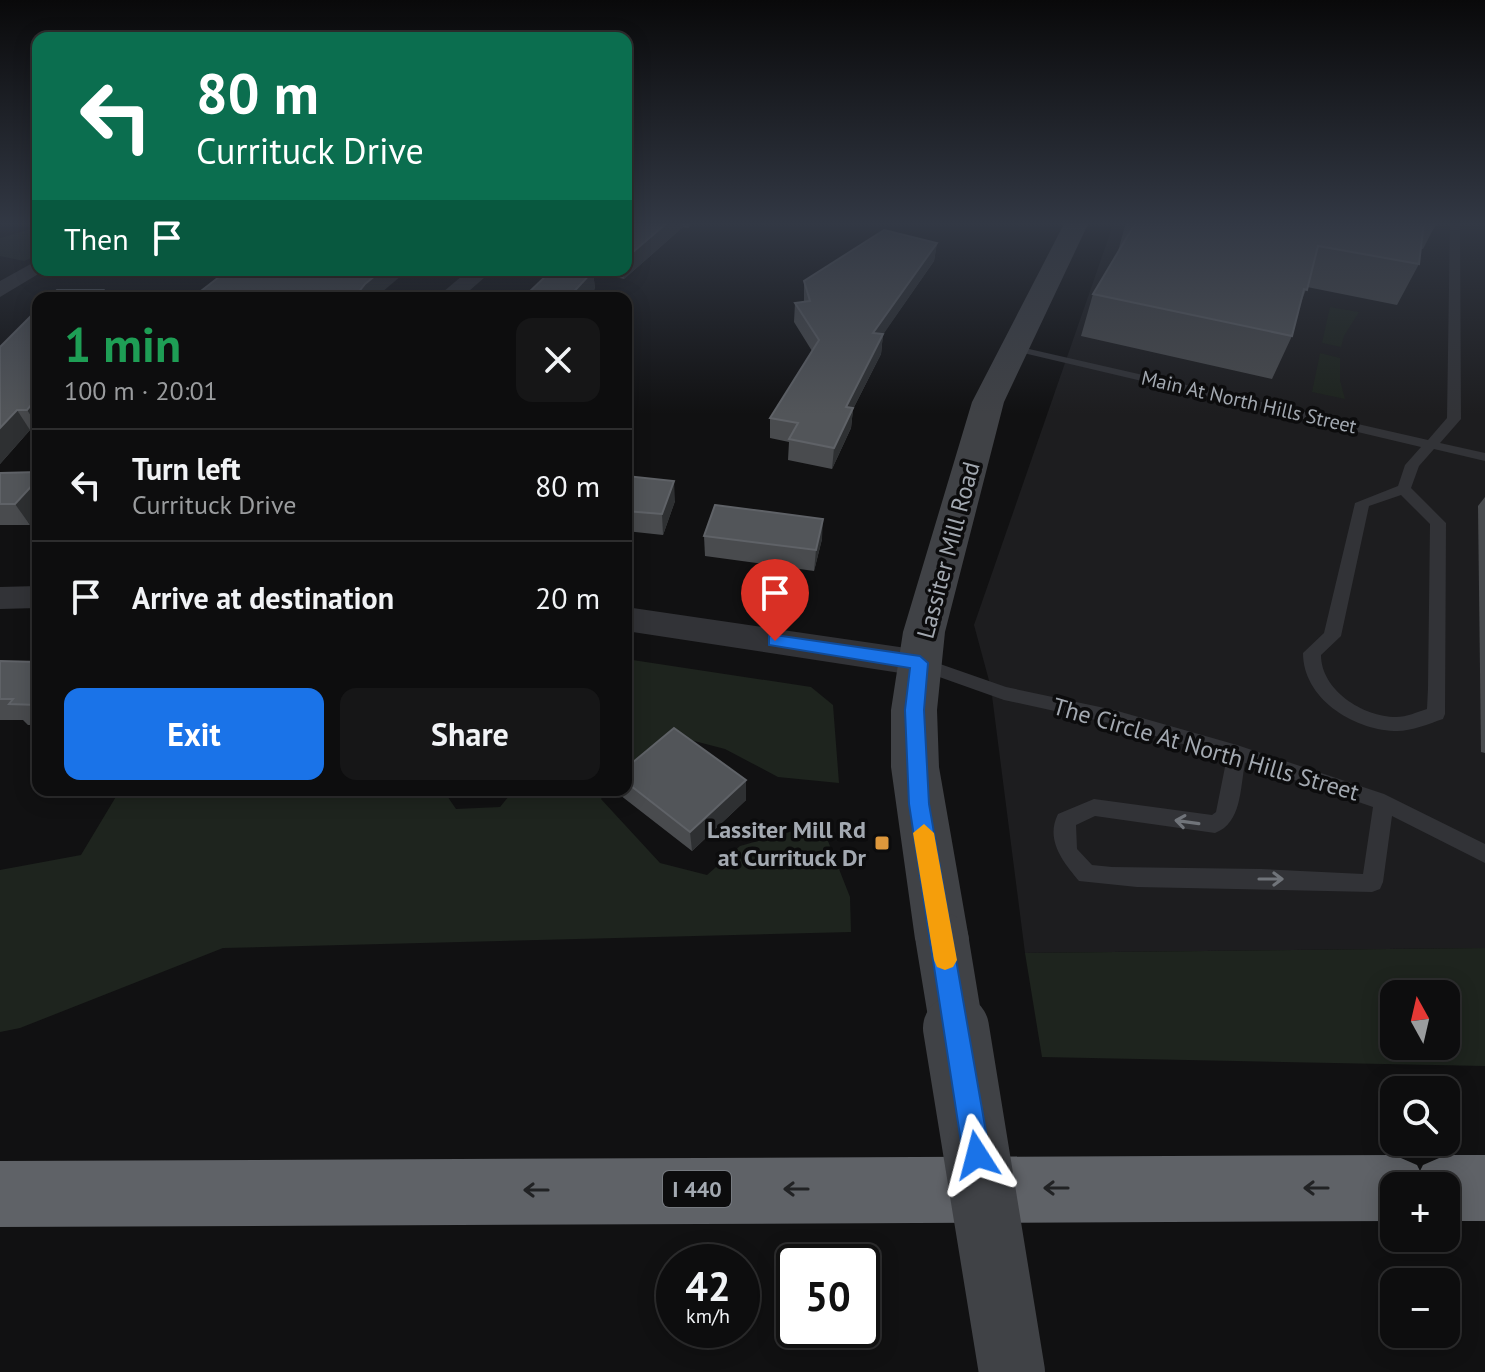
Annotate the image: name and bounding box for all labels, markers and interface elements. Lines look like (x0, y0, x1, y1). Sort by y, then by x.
text: 80 m (196, 57, 319, 129)
icon: left (64, 64, 168, 168)
text: Currituck Drive (196, 127, 424, 174)
icon: arrive (145, 216, 189, 260)
text: Then (64, 219, 129, 258)
text: 1 min (64, 313, 181, 375)
button: close (516, 318, 600, 402)
street label: Main At North Hills Street (1139, 365, 1359, 439)
text: 100 m · 20:01 (64, 374, 218, 407)
text: Turn left (132, 449, 240, 488)
street label: Lassiter Mill Road (910, 458, 986, 642)
icon: left (64, 463, 108, 507)
text: 80 m (535, 466, 600, 505)
text: Currituck Drive (132, 488, 297, 521)
pin (741, 559, 809, 641)
icon: arrive (753, 571, 797, 615)
icon: arrive (64, 575, 108, 619)
text: Arrive at destination (132, 578, 394, 617)
text: 20 m (535, 578, 600, 617)
button: Exit (64, 688, 324, 780)
button: Share (340, 688, 600, 780)
street label: The Circle At North Hills Street (1049, 690, 1363, 808)
place label: Lassiter Mill Rd at Currituck Dr (707, 814, 867, 873)
one-way arrow (1174, 814, 1201, 829)
marker: Lassiter Mill Rd at Currituck Dr (873, 834, 891, 852)
one-way arrow (1257, 871, 1284, 887)
north arrow (1380, 980, 1460, 1060)
map controls (1380, 980, 1460, 1348)
button: search (1380, 1076, 1460, 1156)
position arrow (935, 1113, 1019, 1197)
road number: I 440 (663, 1171, 731, 1207)
button: + (1380, 1172, 1460, 1252)
one-way arrow (1043, 1180, 1070, 1196)
one-way arrow (1303, 1180, 1330, 1196)
one-way arrow (783, 1181, 810, 1197)
one-way arrow (523, 1182, 550, 1198)
speed limit sign: 50 (776, 1244, 880, 1348)
text: 42 (685, 1260, 731, 1312)
button: − (1380, 1268, 1460, 1348)
text: km/h (686, 1303, 730, 1329)

